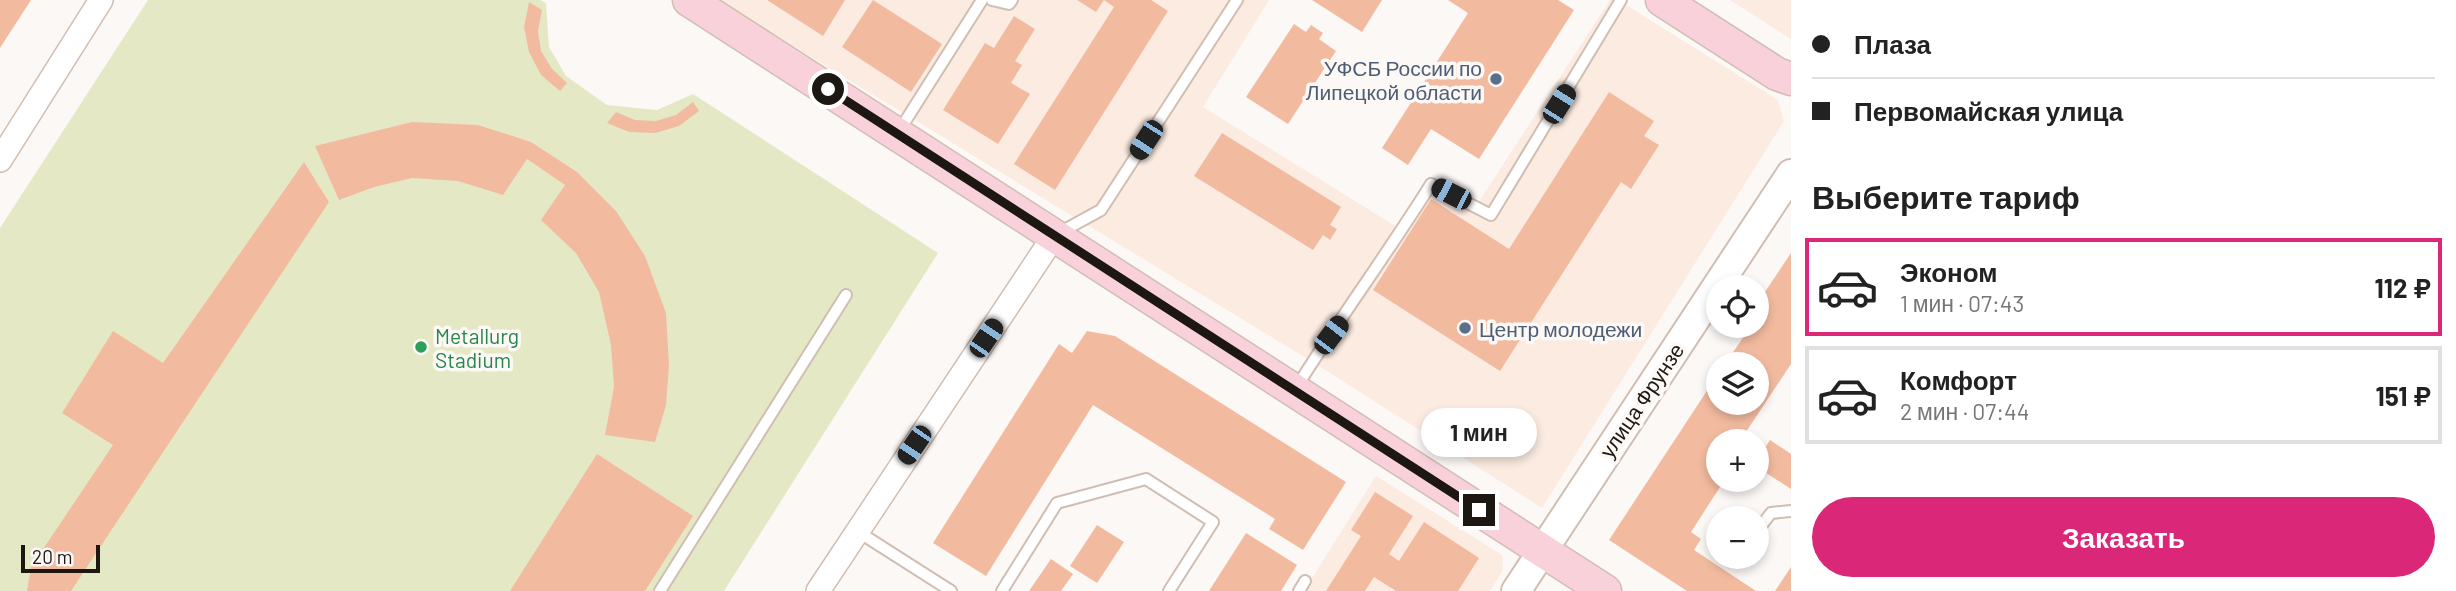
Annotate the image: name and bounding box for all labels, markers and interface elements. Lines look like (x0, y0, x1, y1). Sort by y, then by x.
text: Плаза (1854, 28, 1931, 59)
place label: УФСБ России по Липецкой области (1306, 55, 1482, 104)
marker: УФСБ России по Липецкой области (1488, 71, 1504, 87)
route start (812, 73, 844, 105)
car (1539, 81, 1580, 127)
text: Первомайская улица (1854, 95, 2123, 126)
car (1126, 117, 1167, 163)
car (1428, 175, 1475, 213)
text: Выберите тариф (1812, 177, 2080, 215)
icon: car (1816, 256, 1879, 319)
text: Эконом (1900, 256, 1998, 287)
text: 112 ₽ (2374, 272, 2431, 303)
map controls (1706, 275, 1769, 569)
button: locate (1706, 275, 1769, 338)
text: 1 мин · 07:43 (1900, 289, 2024, 317)
car (1310, 312, 1353, 358)
car (966, 315, 1007, 361)
place label: Центр молодежи (1479, 316, 1642, 341)
marker: Центр молодежи (1457, 320, 1473, 336)
place label: Metallurg Stadium (435, 323, 519, 372)
street label: улица Фрунзе (1594, 338, 1688, 462)
marker: Metallurg Stadium (413, 339, 429, 355)
button: layers (1706, 352, 1769, 415)
icon: car (1816, 364, 1879, 427)
text: Комфорт (1900, 364, 2017, 395)
text: 151 ₽ (2375, 380, 2431, 411)
text: 2 мин · 07:44 (1900, 397, 2029, 425)
callout: 1 мин (1421, 408, 1537, 458)
text: 1 мин (1450, 418, 1508, 446)
car (894, 422, 935, 468)
button: + (1706, 429, 1769, 492)
route end (1463, 494, 1495, 526)
button: Заказать (1812, 497, 2435, 577)
button: − (1706, 506, 1769, 569)
scale bar (21, 542, 100, 574)
text: 20 m (32, 545, 72, 568)

